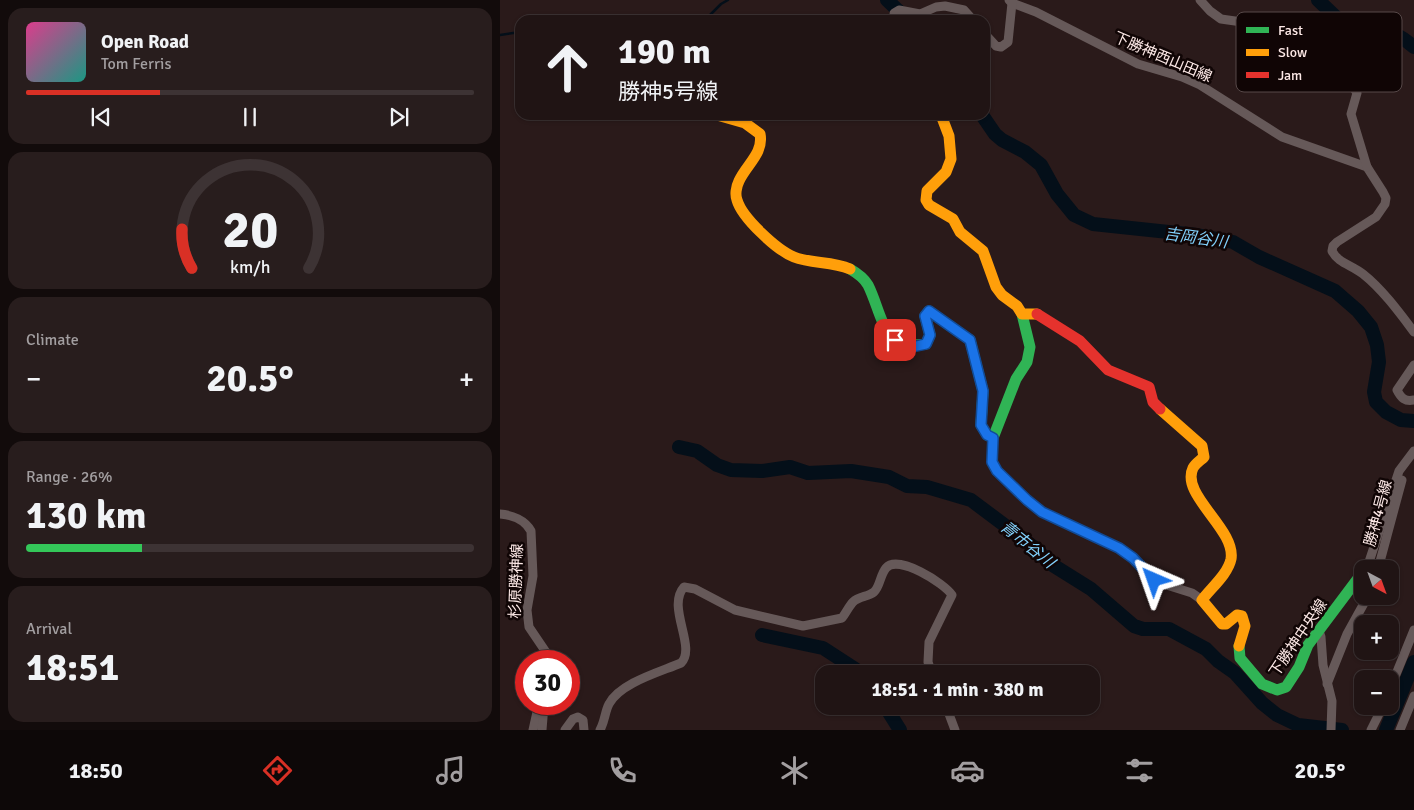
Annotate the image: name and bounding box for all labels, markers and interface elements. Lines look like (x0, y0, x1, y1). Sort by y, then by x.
legend (1236, 12, 1402, 92)
text: Fast (1278, 22, 1303, 39)
street label: 下勝神西山田線 (1111, 28, 1215, 86)
text: Open Road (101, 30, 189, 54)
text: 190 m (618, 30, 711, 73)
icon: ahead (535, 35, 600, 100)
text: Slow (1278, 44, 1307, 61)
text: Tom Ferris (101, 54, 171, 74)
text: Jam (1278, 67, 1302, 84)
text: 勝神5号線 (618, 78, 718, 105)
icon: previous (87, 103, 115, 131)
icon: pause (236, 103, 264, 131)
icon: next (385, 103, 413, 131)
text: 20 (222, 198, 278, 262)
water label: 吉岡谷川 (1163, 224, 1231, 253)
text: km/h (230, 256, 270, 278)
pin (874, 319, 916, 361)
icon: arrive (881, 326, 909, 354)
text: Climate (26, 330, 79, 350)
text: 20.5° (206, 355, 294, 402)
text: − (26, 362, 41, 396)
text: + (459, 362, 474, 396)
text: Range · 26% (26, 467, 112, 487)
street label: 勝神4号線 (1360, 478, 1396, 548)
text: 130 km (26, 492, 147, 539)
water label: 青市谷川 (996, 517, 1060, 574)
street label: 杉原勝神線 (506, 543, 526, 619)
position arrow (1127, 553, 1179, 605)
north arrow (1354, 560, 1399, 605)
map controls (1354, 560, 1399, 715)
street label: 下勝神中央線 (1265, 596, 1331, 680)
button: + (1354, 615, 1399, 660)
text: Arrival (26, 619, 72, 639)
text: 18:51 (26, 644, 119, 691)
speed limit sign: 30 (515, 650, 580, 715)
button: − (1354, 670, 1399, 715)
text: 18:51 · 1 min · 380 m (871, 678, 1044, 702)
icon: directions (260, 753, 295, 788)
icon: music (433, 753, 468, 788)
icon: phone (605, 753, 640, 788)
icon: climate (777, 753, 812, 788)
icon: car (950, 753, 985, 788)
icon: filters (1122, 753, 1157, 788)
text: 18:50 (69, 757, 123, 784)
text: 20.5° (1295, 757, 1345, 784)

